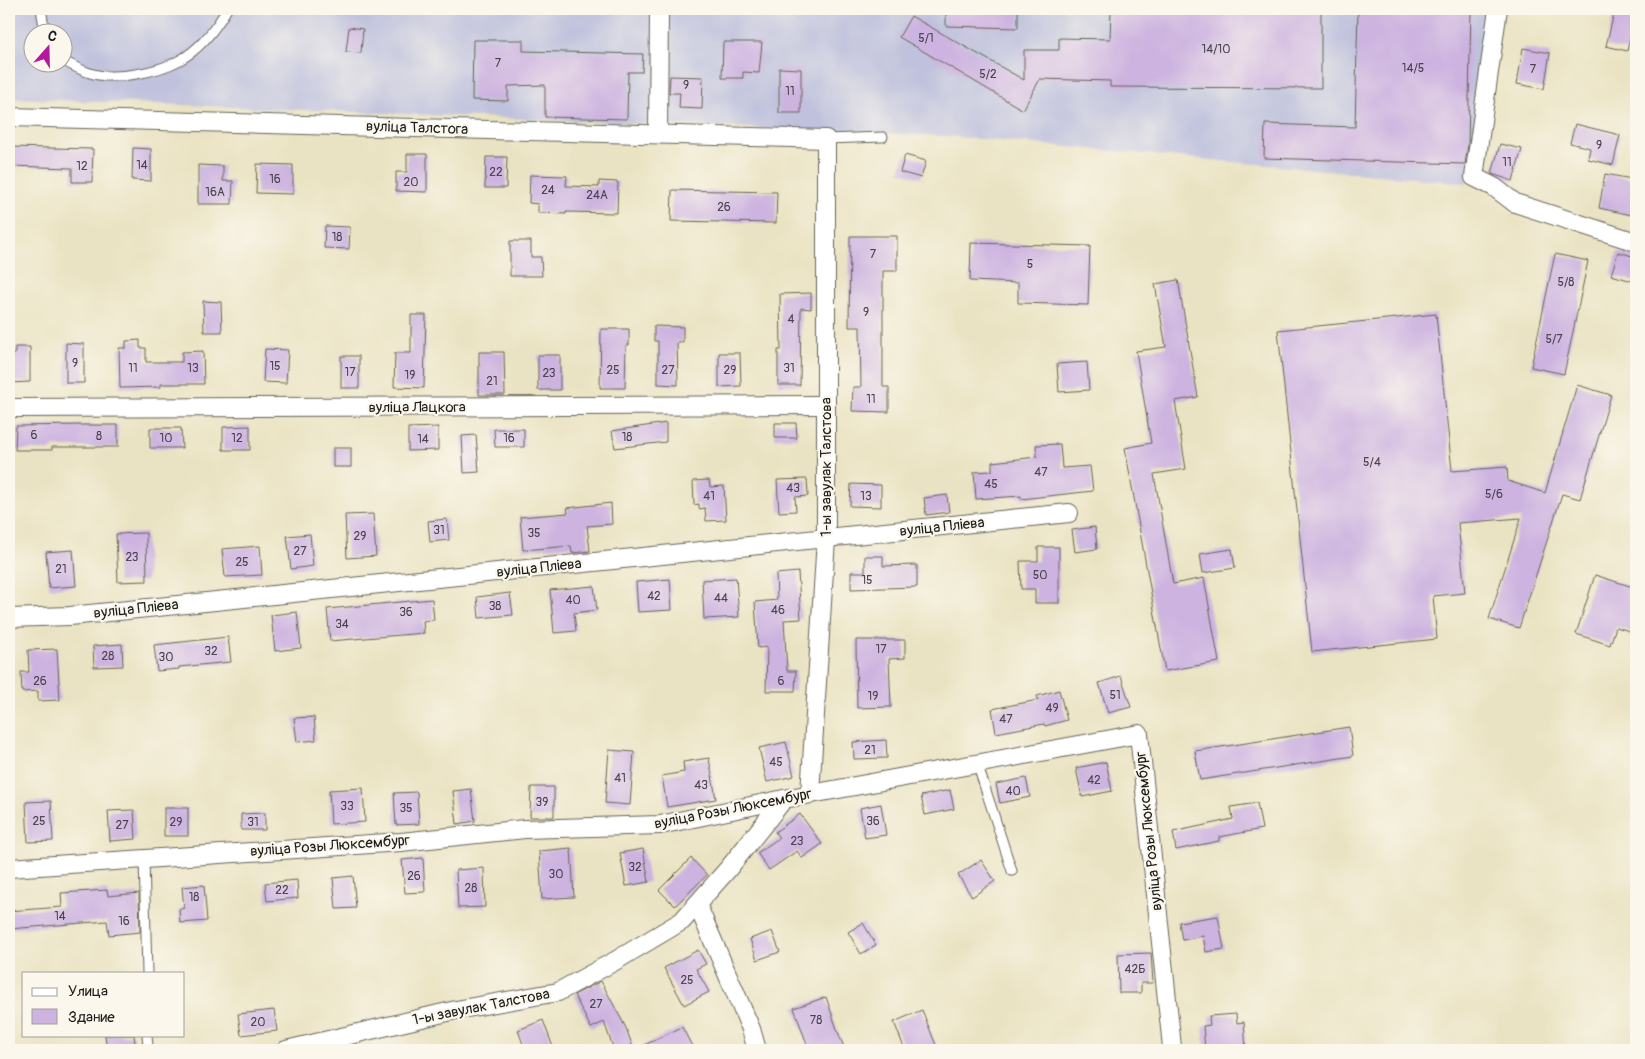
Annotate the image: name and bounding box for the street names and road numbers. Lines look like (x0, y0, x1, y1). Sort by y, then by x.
street label: вуліца Талстога (366, 117, 468, 139)
street label: 1-ы завулак Талстова (817, 397, 836, 537)
street label: вуліца Лацкога (368, 398, 466, 417)
street label: вуліца Пліева (899, 513, 985, 541)
street label: вуліца Пліева (496, 554, 582, 582)
street label: вуліца Пліева (93, 595, 179, 623)
street label: вуліца Розы Люксембург (1131, 750, 1167, 912)
street label: вуліца Розы Люксембург (653, 784, 813, 834)
street label: вуліца Розы Люксембург (249, 831, 411, 861)
street label: 1-ы завулак Талстова (411, 984, 551, 1030)

